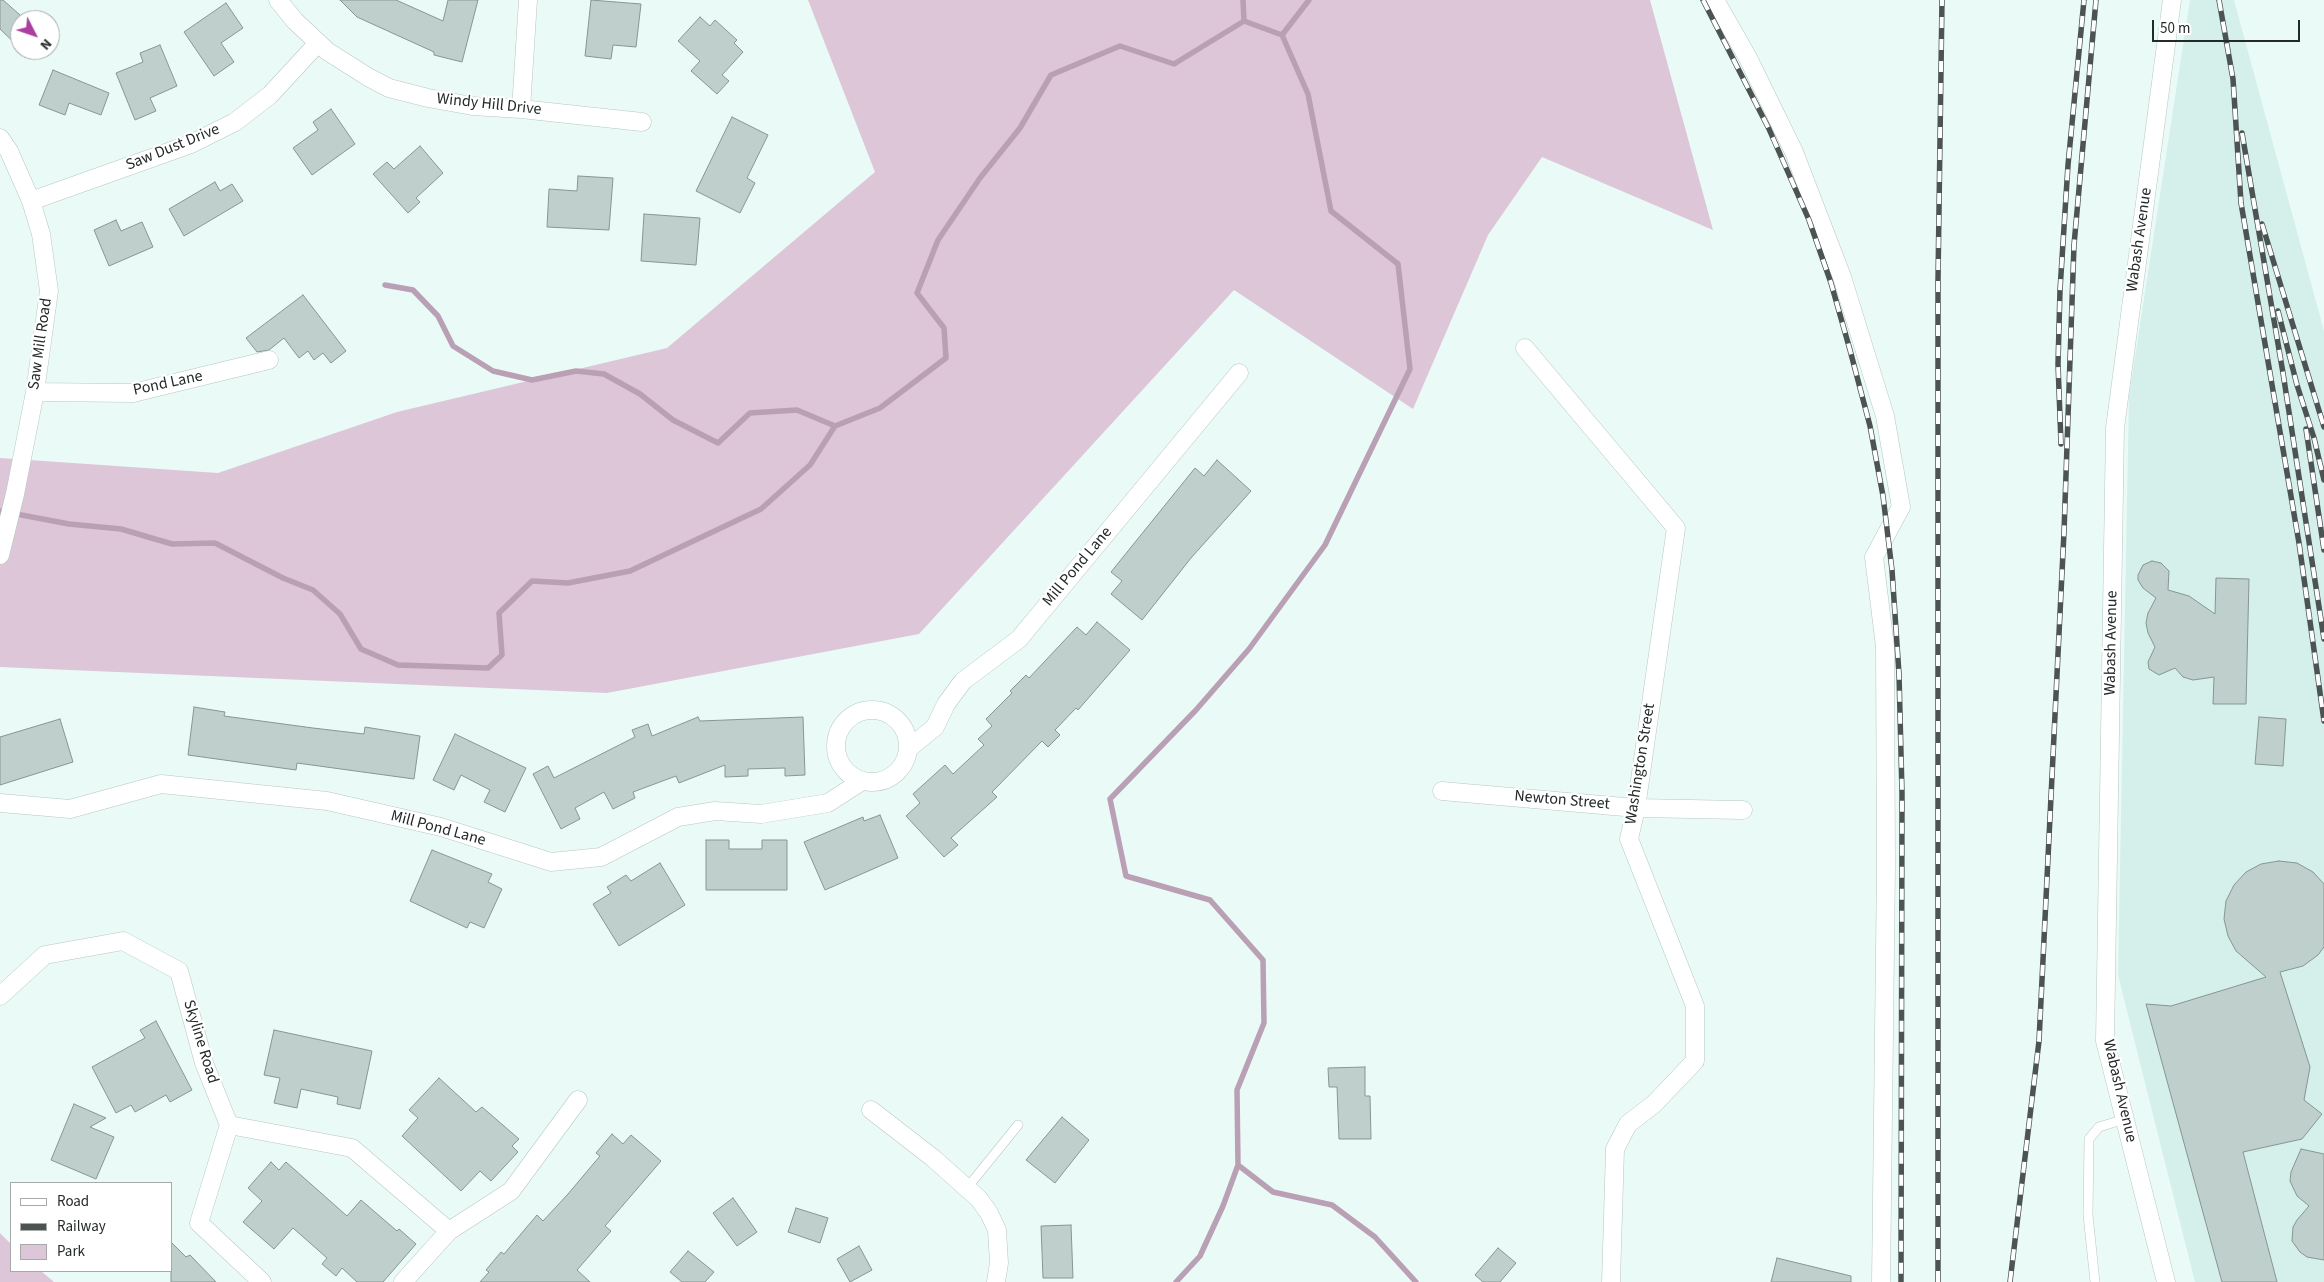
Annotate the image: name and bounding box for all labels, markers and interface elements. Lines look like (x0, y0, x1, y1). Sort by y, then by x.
north arrow (10, 10, 60, 60)
scale bar (2154, 10, 2302, 42)
text: 50 m (2160, 18, 2190, 39)
text: N (35, 34, 56, 54)
street label: Windy Hill Drive (436, 90, 542, 120)
street label: Saw Dust Drive (123, 120, 223, 176)
street label: Wabash Avenue (2123, 187, 2157, 293)
street label: Saw Mill Road (25, 297, 57, 391)
street label: Pond Lane (131, 367, 205, 401)
street label: Mill Pond Lane (1039, 523, 1117, 611)
street label: Wabash Avenue (2101, 590, 2123, 696)
street label: Washington Street (1622, 702, 1660, 826)
street label: Newton Street (1513, 787, 1611, 815)
street label: Mill Pond Lane (388, 807, 488, 851)
street label: Skyline Road (178, 998, 222, 1086)
street label: Wabash Avenue (2098, 1038, 2140, 1144)
legend (10, 1182, 172, 1272)
text: Road (57, 1191, 89, 1212)
text: Railway (57, 1216, 106, 1237)
text: Park (57, 1241, 85, 1262)

